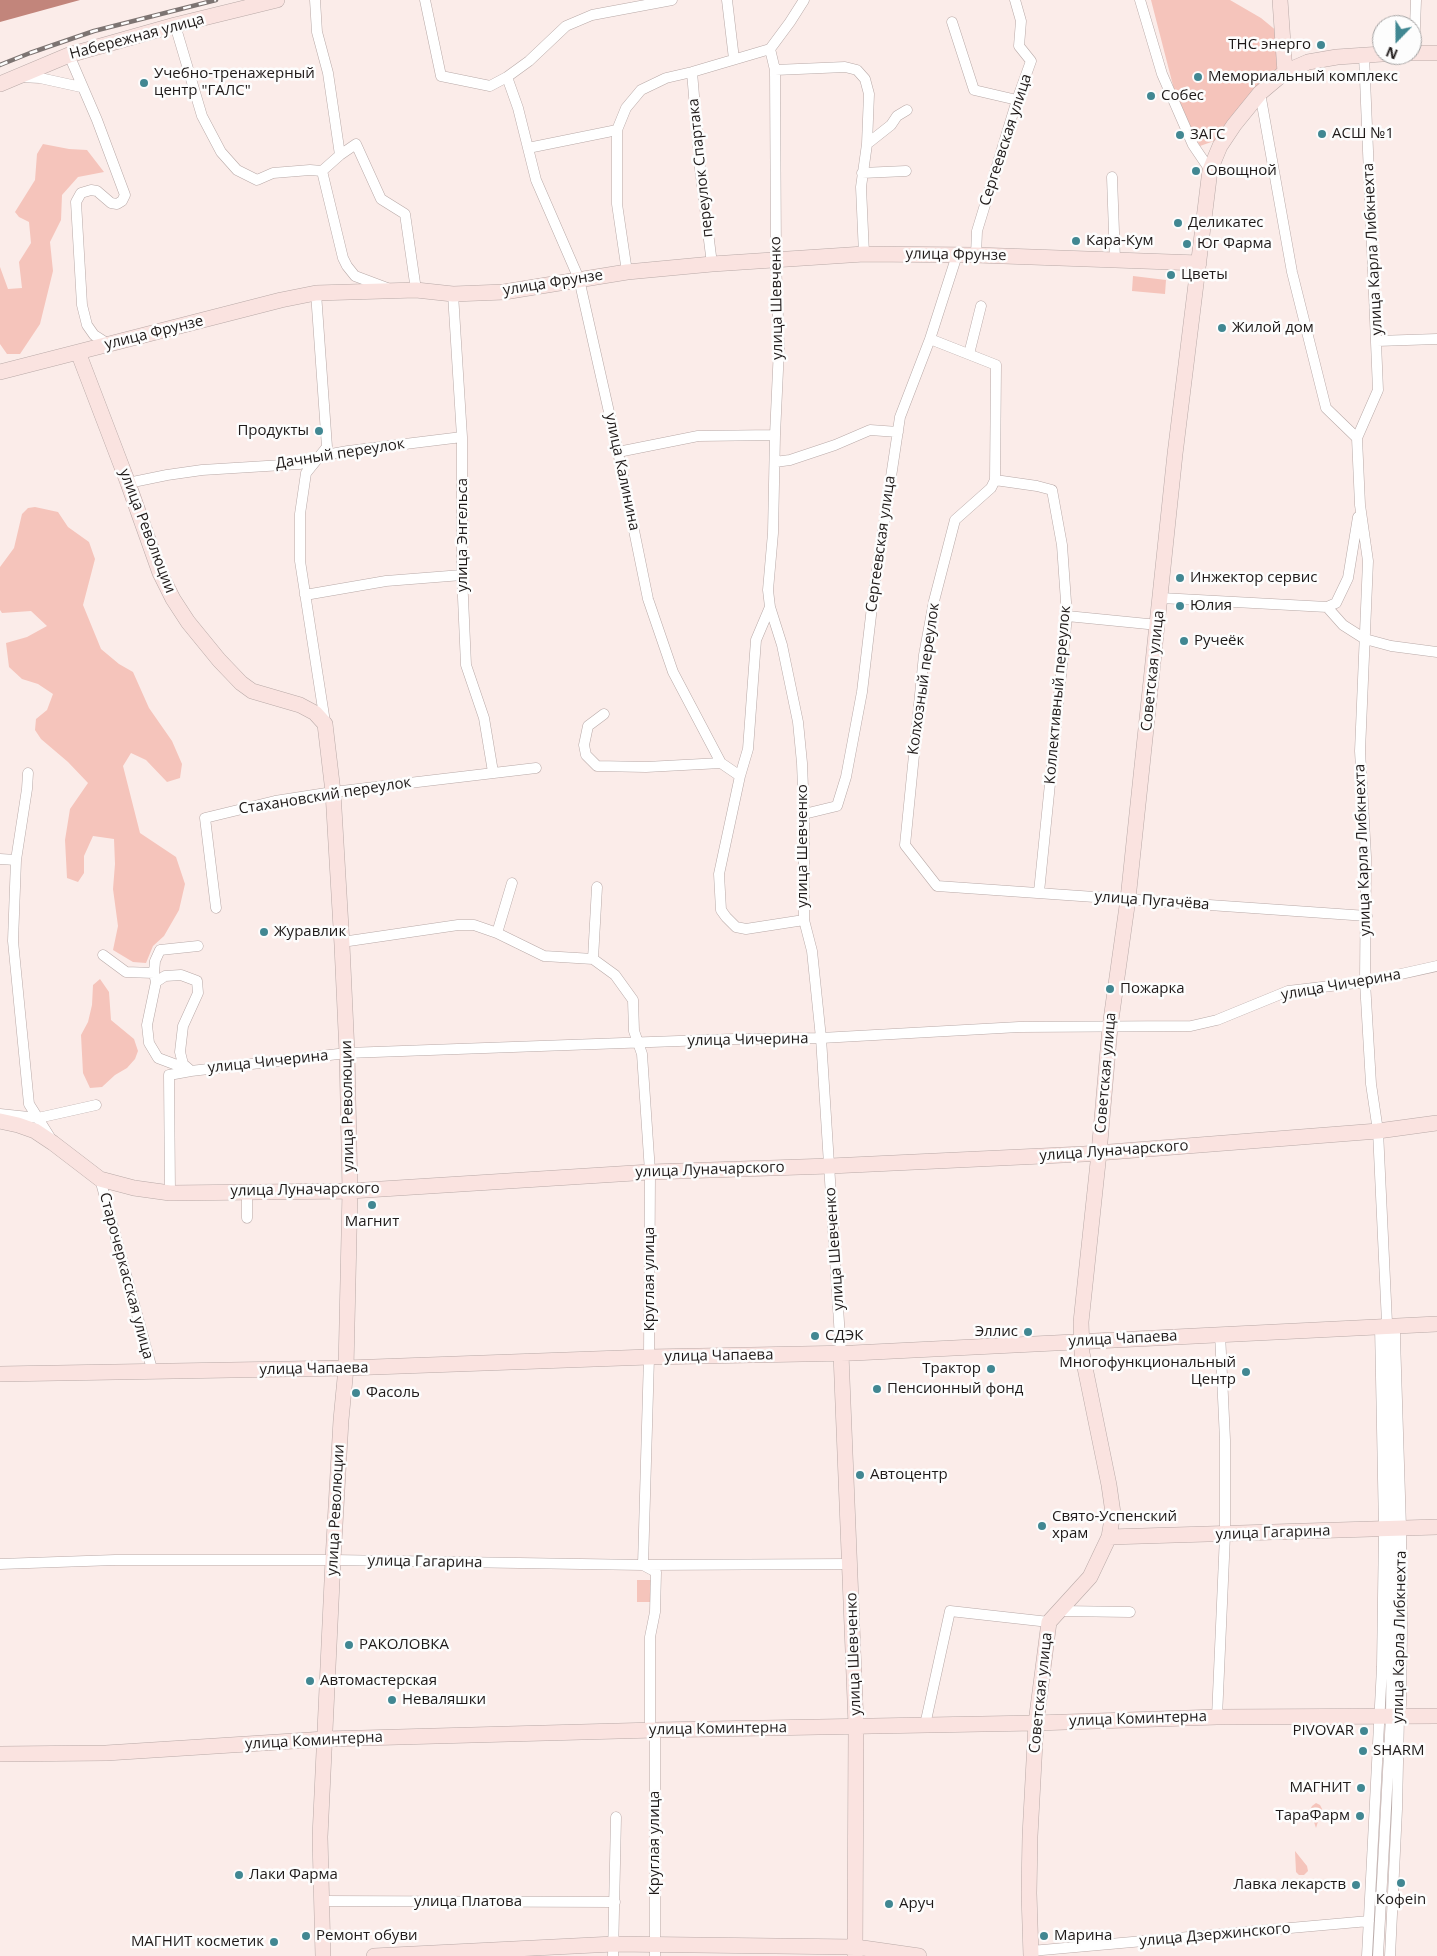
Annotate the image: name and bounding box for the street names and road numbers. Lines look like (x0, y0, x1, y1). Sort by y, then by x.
street label: Набережная улица (68, 10, 206, 64)
street label: Сергеевская улица (976, 72, 1036, 208)
street label: переулок Спартака (685, 98, 717, 238)
street label: улица Карла Либкнехта (1359, 162, 1387, 336)
street label: улица Шевченко (767, 236, 787, 360)
street label: улица Фрунзе (905, 245, 1007, 265)
street label: улица Фрунзе (502, 266, 604, 300)
street label: улица Фрунзе (103, 312, 205, 354)
street label: улица Калинина (601, 412, 643, 532)
street label: Дачный переулок (274, 435, 406, 473)
street label: улица Революции (115, 466, 179, 596)
street label: Сергеевская улица (862, 475, 900, 613)
street label: улица Энгельса (454, 478, 472, 592)
street label: Колхозный переулок (904, 602, 944, 756)
street label: Коллективный переулок (1041, 605, 1075, 785)
street label: Советская улица (1138, 610, 1168, 732)
street label: улица Карла Либкнехта (1351, 763, 1375, 937)
street label: Стахановский переулок (238, 773, 412, 819)
street label: улица Шевченко (794, 784, 812, 908)
street label: улица Пугачёва (1094, 888, 1210, 914)
street label: улица Чичерина (1280, 966, 1402, 1004)
street label: Советская улица (1092, 1012, 1120, 1134)
street label: улица Чичерина (687, 1030, 809, 1050)
street label: улица Революции (338, 1040, 358, 1172)
street label: улица Чичерина (207, 1047, 329, 1077)
street label: улица Луначарского (1039, 1137, 1189, 1165)
street label: улица Луначарского (635, 1158, 785, 1182)
street label: улица Луначарского (230, 1180, 380, 1200)
street label: улица Шевченко (822, 1187, 848, 1311)
street label: Старочеркасская улица (95, 1191, 157, 1361)
street label: Круглая улица (641, 1227, 659, 1331)
street label: улица Чапаева (1068, 1327, 1178, 1351)
street label: улица Чапаева (664, 1346, 774, 1366)
street label: улица Чапаева (259, 1359, 369, 1379)
street label: улица Революции (324, 1444, 348, 1576)
street label: улица Гагарина (1215, 1522, 1331, 1544)
street label: улица Карла Либкнехта (1389, 1551, 1411, 1723)
street label: улица Гагарина (367, 1552, 483, 1572)
street label: улица Шевченко (843, 1592, 865, 1716)
street label: Советская улица (1026, 1632, 1056, 1754)
street label: улица Коминтерна (1069, 1708, 1207, 1730)
street label: улица Коминтерна (649, 1719, 787, 1739)
street label: улица Коминтерна (245, 1728, 383, 1754)
street label: Круглая улица (646, 1791, 664, 1895)
street label: улица Платова (414, 1893, 522, 1911)
street label: улица Дзержинского (1139, 1919, 1291, 1951)

